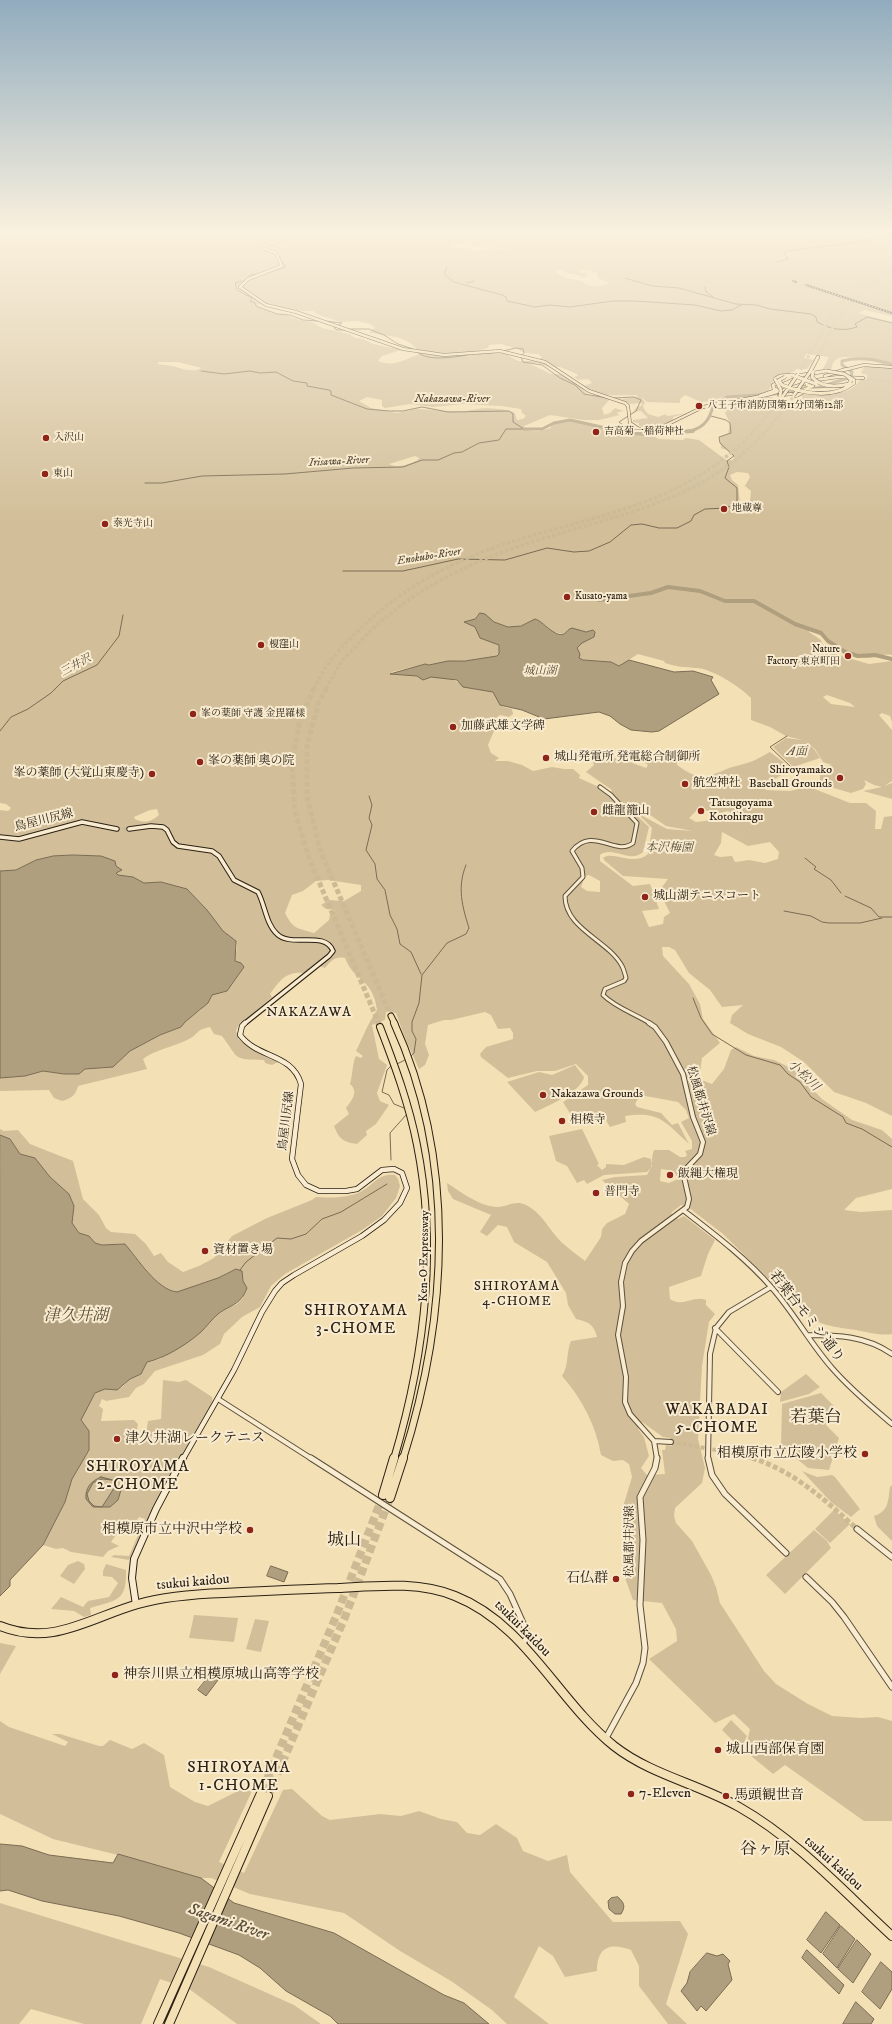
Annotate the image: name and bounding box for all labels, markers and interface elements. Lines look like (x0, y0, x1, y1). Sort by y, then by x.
water label: Nakazawa-River (414, 393, 490, 407)
place label: 八王子市消防団第11分団第12部 (707, 400, 843, 412)
marker: 八王子市消防団第11分団第12部 (694, 401, 704, 411)
place label: 吉高菊一稲荷神社 (604, 426, 684, 438)
marker: 吉高菊一稲荷神社 (591, 427, 601, 437)
place label: 入沢山 (54, 432, 84, 444)
marker: 入沢山 (41, 433, 51, 443)
water label: Irisawa-River (309, 454, 369, 470)
place label: 東山 (53, 468, 73, 480)
marker: 東山 (40, 469, 50, 479)
place label: 地蔵尊 (732, 503, 762, 515)
marker: 地蔵尊 (719, 504, 729, 514)
place label: 泰光寺山 (113, 518, 153, 530)
marker: 泰光寺山 (100, 519, 110, 529)
water label: Enokubo-River (396, 545, 462, 569)
place label: Kusato-yama (575, 591, 627, 603)
marker: Kusato-yama (562, 592, 572, 602)
place label: 榎窪山 (269, 639, 299, 651)
marker: 榎窪山 (256, 640, 266, 650)
place label: Nature Factory 東京町田 (767, 644, 840, 668)
marker: Nature Factory 東京町田 (843, 651, 853, 661)
water label: 三井沢 (58, 652, 94, 680)
water label: 城山湖 (524, 665, 556, 679)
place label: 峯の薬師 守護 金毘羅樣 (201, 708, 305, 720)
marker: 峯の薬師 守護 金毘羅樣 (188, 709, 198, 719)
place label: 加藤武雄文学碑 (461, 720, 545, 734)
marker: 加藤武雄文学碑 (448, 722, 458, 732)
park label: A面 (787, 746, 807, 760)
place label: 城山発電所 発電総合制御所 (554, 751, 701, 765)
marker: 城山発電所 発電総合制御所 (541, 753, 551, 763)
place label: 峯の薬師 奥の院 (208, 755, 295, 769)
marker: 峯の薬師 奥の院 (195, 757, 205, 767)
place label: Shiroyamako Baseball Grounds (749, 764, 832, 792)
place label: 峯の薬師 (大覚山東慶寺) (13, 767, 144, 781)
marker: 峯の薬師 (大覚山東慶寺) (147, 769, 157, 779)
marker: Shiroyamako Baseball Grounds (835, 773, 845, 783)
place label: 航空神社 (693, 777, 741, 791)
marker: 航空神社 (680, 779, 690, 789)
place label: Tatsugoyama Kotohiragu (709, 797, 772, 825)
place label: 雌龍籠山 (602, 805, 650, 819)
marker: Tatsugoyama Kotohiragu (696, 806, 706, 816)
street label: 鳥屋川尻線 (13, 807, 75, 835)
marker: 雌龍籠山 (589, 807, 599, 817)
park label: 本沢梅園 (645, 842, 693, 856)
place label: 城山湖テニスコート (653, 890, 761, 904)
marker: 城山湖テニスコート (640, 892, 650, 902)
district label: NAKAZAWA (266, 1005, 352, 1021)
water label: 小松川 (784, 1057, 822, 1095)
street label: 松風都井沢線 (683, 1064, 717, 1138)
place label: Nakazawa Grounds (551, 1088, 643, 1102)
street label: 鳥屋川尻線 (276, 1090, 298, 1152)
marker: Nakazawa Grounds (538, 1090, 548, 1100)
place label: 相模寺 (570, 1114, 606, 1128)
marker: 相模寺 (557, 1116, 567, 1126)
place label: 飯縄大権現 (678, 1168, 738, 1182)
marker: 飯縄大権現 (665, 1170, 675, 1180)
place label: 普門寺 (604, 1186, 640, 1200)
marker: 普門寺 (591, 1188, 601, 1198)
street label: Ken-O Expressway (417, 1210, 433, 1302)
place label: 資材置き場 (213, 1244, 273, 1258)
marker: 資材置き場 (200, 1246, 210, 1256)
street label: 若葉台モミジ通り (765, 1268, 847, 1366)
district label: SHIROYAMA 4-CHOME (474, 1279, 560, 1310)
district label: SHIROYAMA 3-CHOME (304, 1302, 408, 1340)
water label: 津久井湖 (44, 1307, 108, 1327)
district label: WAKABADAI 5-CHOME (665, 1401, 769, 1439)
district label: 若葉台 (791, 1408, 841, 1428)
place label: 津久井湖レークテニス (125, 1431, 265, 1447)
marker: 津久井湖レークテニス (112, 1434, 122, 1444)
place label: 相模原市立広陵小学校 (717, 1446, 857, 1462)
marker: 相模原市立広陵小学校 (860, 1449, 870, 1459)
district label: SHIROYAMA 2-CHOME (86, 1458, 190, 1496)
street label: 松風都井沢線 (624, 1505, 638, 1577)
place label: 相模原市立中沢中学校 (102, 1522, 242, 1538)
marker: 相模原市立中沢中学校 (245, 1525, 255, 1535)
district label: 城山 (327, 1531, 361, 1551)
street label: tsukui kaidou (156, 1571, 230, 1595)
place label: 石仏群 (566, 1571, 608, 1587)
marker: 石仏群 (611, 1574, 621, 1584)
street label: tsukui kaidou (490, 1597, 554, 1661)
place label: 神奈川県立相模原城山高等学校 (123, 1667, 319, 1683)
marker: 神奈川県立相模原城山高等学校 (110, 1670, 120, 1680)
place label: 城山西部保育園 (726, 1742, 824, 1758)
marker: 城山西部保育園 (713, 1745, 723, 1755)
district label: SHIROYAMA 1-CHOME (187, 1759, 291, 1797)
place label: 7-Eleven (639, 1786, 691, 1802)
place label: 馬頭観世音 (734, 1788, 804, 1804)
marker: 7-Eleven (626, 1789, 636, 1799)
marker: 馬頭観世音 (721, 1791, 731, 1801)
street label: tsukui kaidou (800, 1833, 866, 1895)
district label: 谷ヶ原 (740, 1840, 790, 1860)
water label: Sagami River (186, 1900, 270, 1946)

